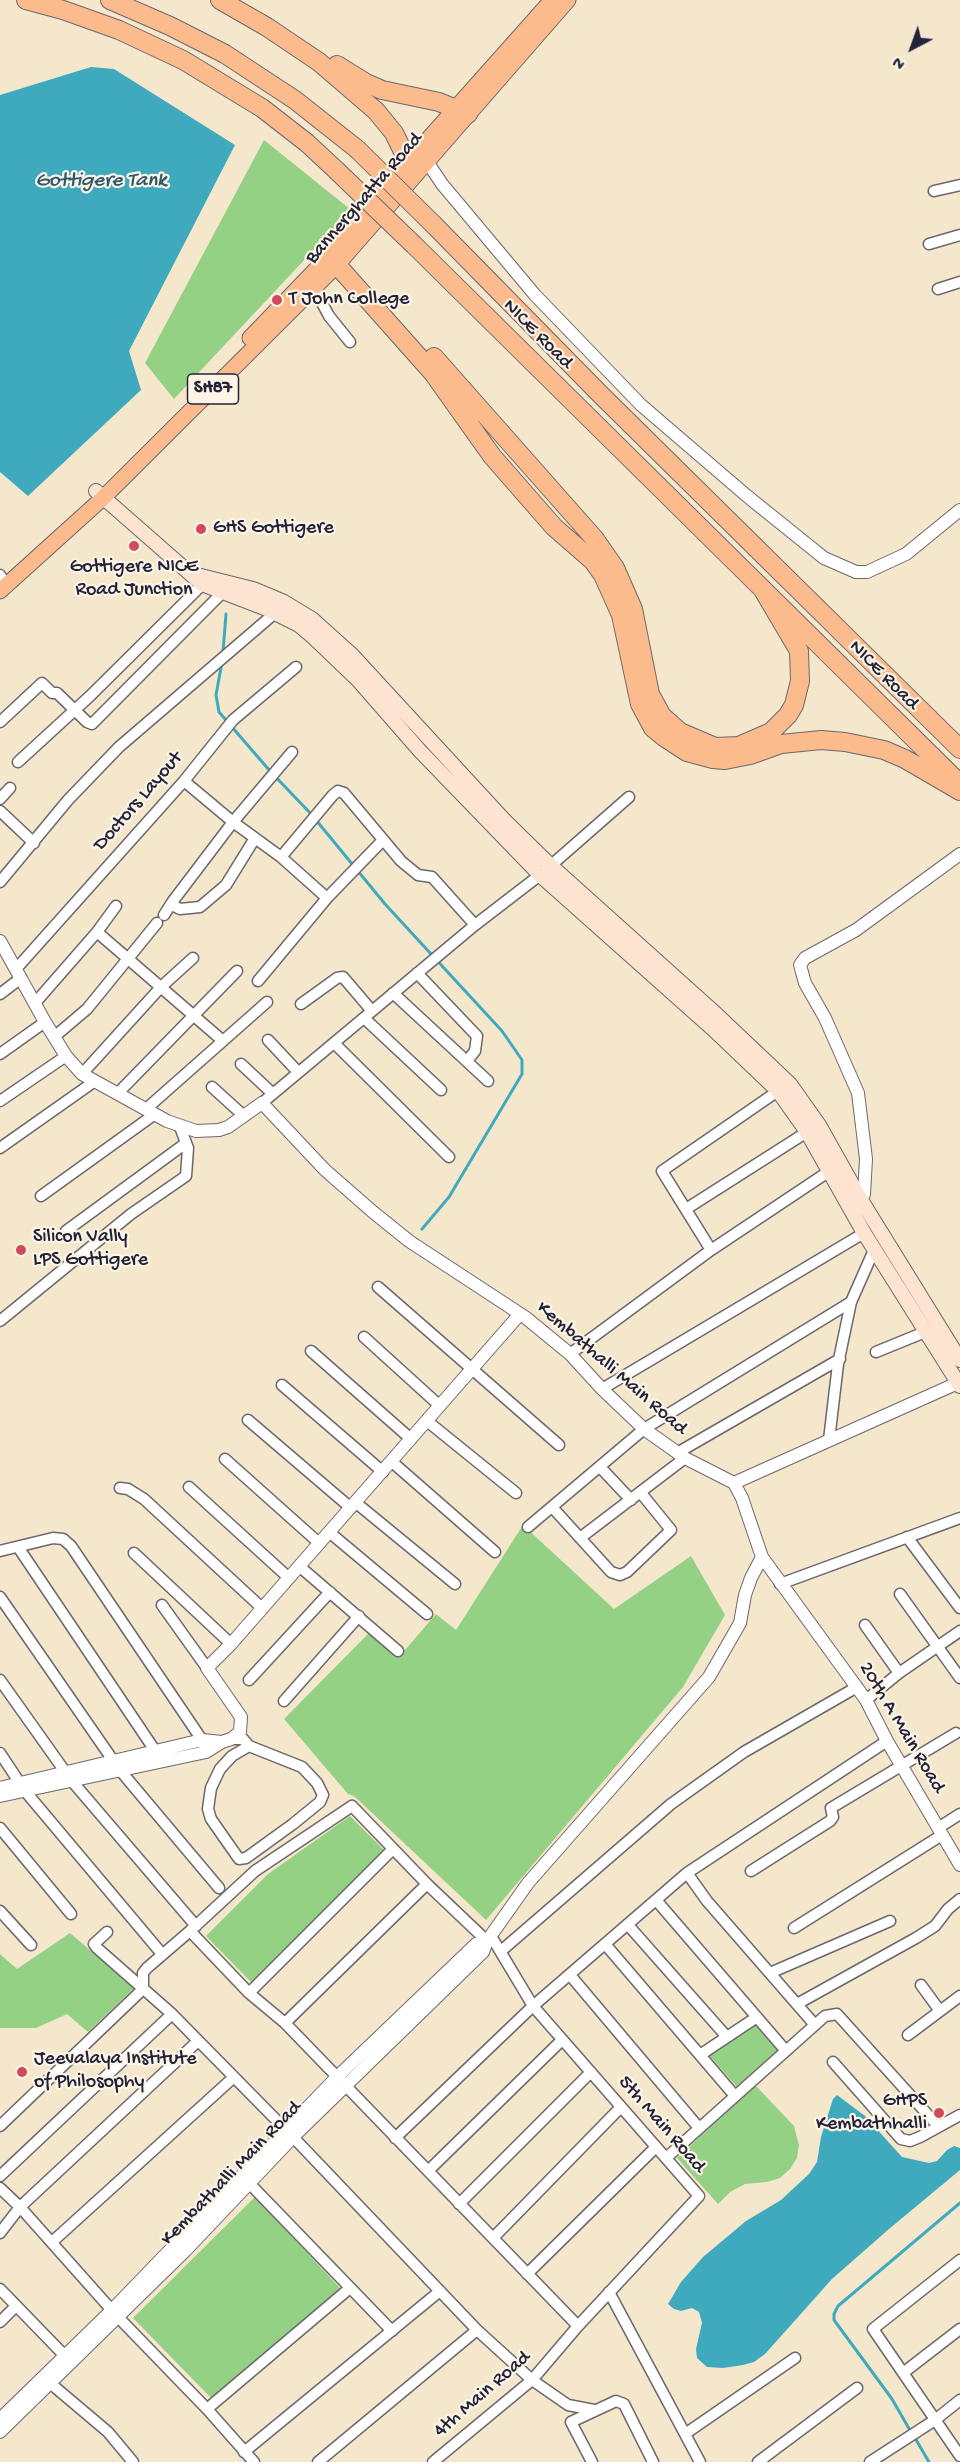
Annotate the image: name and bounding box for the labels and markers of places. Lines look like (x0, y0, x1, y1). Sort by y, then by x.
place label: T John College (289, 288, 409, 312)
marker: T John College (270, 293, 284, 307)
place label: GHS Gottigere (213, 517, 334, 541)
marker: GHS Gottigere (194, 522, 208, 536)
marker: Gottigere NICE Road Junction (127, 539, 141, 553)
place label: Gottigere NICE Road Junction (70, 556, 198, 603)
place label: Silicon Vally LPS Gottigere (33, 1226, 148, 1273)
marker: Silicon Vally LPS Gottigere (14, 1243, 28, 1257)
place label: Jeevalaya Institute of Philosophy (34, 2048, 197, 2095)
marker: Jeevalaya Institute of Philosophy (15, 2065, 29, 2079)
place label: GHPS Kembathhalli (816, 2090, 927, 2137)
marker: GHPS Kembathhalli (932, 2106, 946, 2120)

